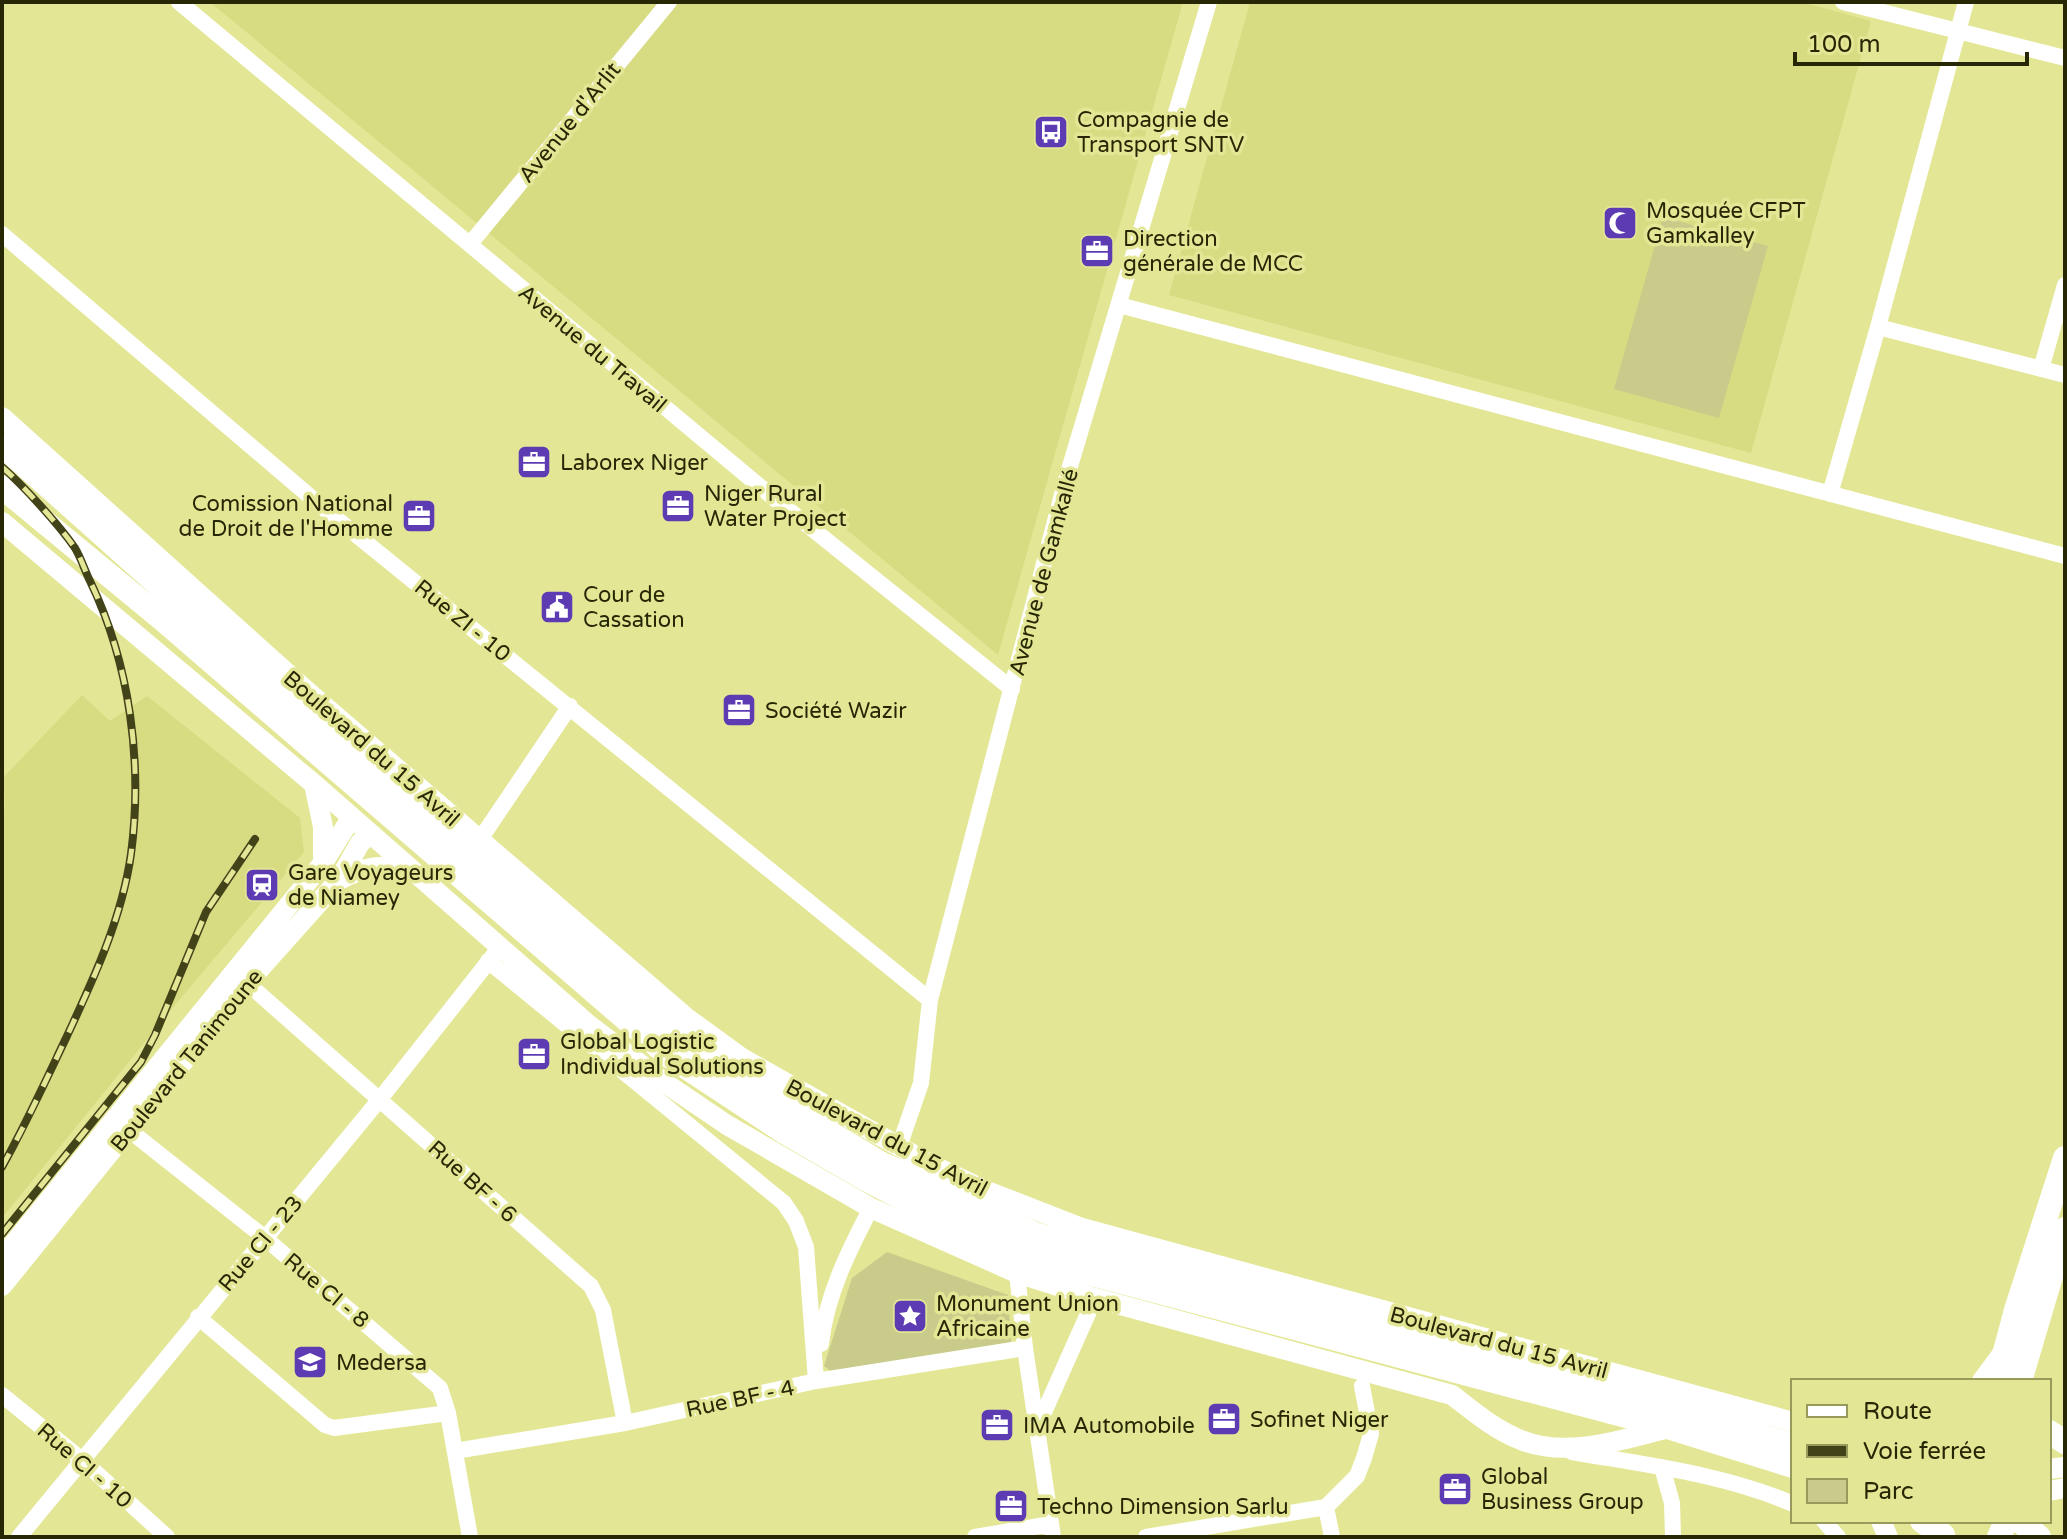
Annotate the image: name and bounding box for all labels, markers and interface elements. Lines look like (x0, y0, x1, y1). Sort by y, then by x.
scale bar (1795, 16, 2027, 66)
text: 100 m (1807, 30, 1881, 59)
street label: Avenue d'Arlit (513, 57, 626, 188)
place label: Compagnie de Transport SNTV (1077, 107, 1244, 158)
bus stop icon: Compagnie de Transport SNTV (1032, 113, 1070, 151)
place label: Mosquée CFPT Gamkalley (1646, 198, 1806, 249)
mosque icon: Mosquée CFPT Gamkalley (1601, 204, 1639, 242)
place label: Direction générale de MCC (1123, 226, 1303, 277)
office icon: Direction générale de MCC (1078, 232, 1116, 270)
street label: Avenue du Travail (513, 279, 672, 418)
office icon: Laborex Niger (515, 443, 553, 481)
place label: Laborex Niger (560, 450, 709, 476)
street label: Avenue de Gamkallé (1004, 466, 1084, 679)
place label: Niger Rural Water Project (704, 481, 847, 532)
office icon: Niger Rural Water Project (659, 487, 697, 525)
place label: Comission National de Droit de l'Homme (179, 491, 393, 542)
office icon: Comission National de Droit de l'Homme (400, 497, 438, 535)
street label: Rue ZI - 10 (409, 574, 515, 667)
place label: Cour de Cassation (583, 582, 685, 633)
public building icon: Cour de Cassation (538, 588, 576, 626)
street label: Boulevard du 15 Avril (278, 665, 465, 832)
office icon: Société Wazir (720, 691, 758, 729)
place label: Société Wazir (765, 698, 907, 724)
place label: Gare Voyageurs de Niamey (288, 860, 453, 911)
station icon: Gare Voyageurs de Niamey (243, 866, 281, 904)
street label: Boulevard Tanimoune (105, 964, 268, 1157)
place label: Global Logistic Individual Solutions (560, 1029, 764, 1080)
office icon: Global Logistic Individual Solutions (515, 1035, 553, 1073)
street label: Boulevard du 15 Avril (781, 1074, 992, 1202)
street label: Rue BF - 6 (423, 1135, 522, 1228)
street label: Rue CI - 23 (213, 1191, 308, 1297)
street label: Rue CI - 8 (279, 1248, 374, 1334)
place label: Monument Union Africaine (936, 1291, 1119, 1342)
place icon: Monument Union Africaine (891, 1297, 929, 1335)
street label: Boulevard du 15 Avril (1387, 1301, 1610, 1385)
school or university icon: Medersa (291, 1343, 329, 1381)
place label: Medersa (336, 1350, 427, 1376)
street label: Rue BF - 4 (684, 1375, 797, 1423)
legend (1791, 1379, 2051, 1523)
text: Route (1863, 1397, 1932, 1426)
office icon: Sofinet Niger (1205, 1400, 1243, 1438)
office icon: IMA Automobile (978, 1406, 1016, 1444)
place label: Sofinet Niger (1250, 1407, 1389, 1433)
place label: IMA Automobile (1023, 1413, 1195, 1439)
street label: Rue CI - 10 (32, 1418, 137, 1514)
text: Voie ferrée (1863, 1437, 1986, 1466)
place label: Global Business Group (1481, 1464, 1644, 1515)
office icon: Global Business Group (1436, 1470, 1474, 1508)
text: Parc (1863, 1477, 1914, 1506)
office icon: Techno Dimension Sarlu (992, 1487, 1030, 1525)
place label: Techno Dimension Sarlu (1037, 1494, 1289, 1520)

